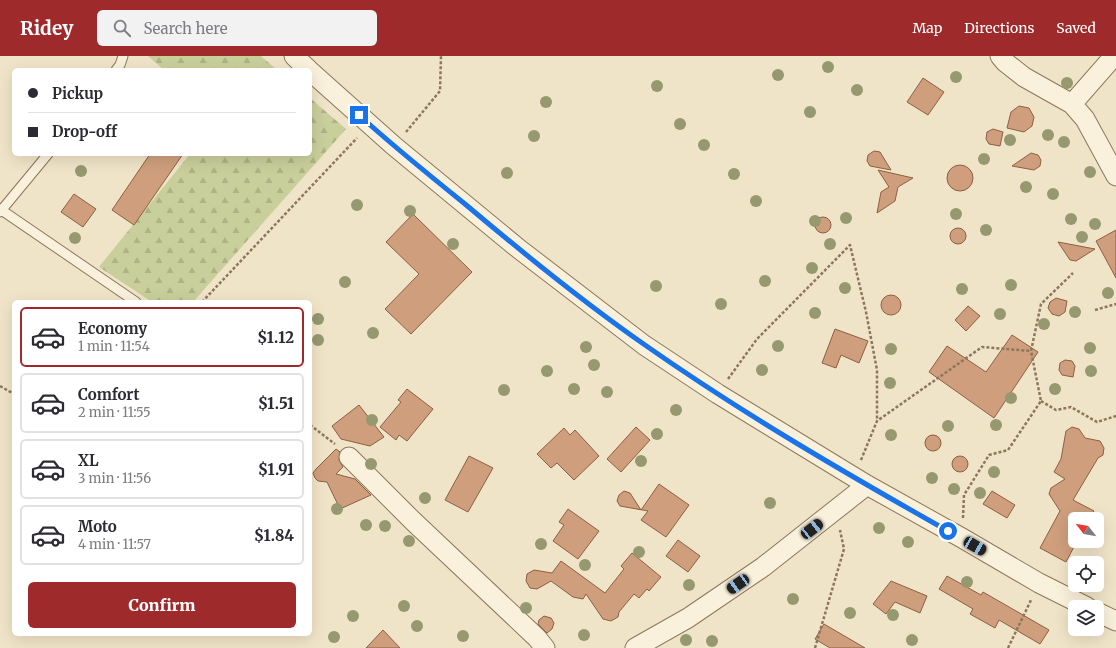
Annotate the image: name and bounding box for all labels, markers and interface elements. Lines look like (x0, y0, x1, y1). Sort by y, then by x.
search box (97, 10, 377, 46)
text: Ridey (20, 16, 73, 40)
icon: search (111, 17, 133, 39)
text: Search here (143, 19, 228, 38)
text: Map (912, 19, 942, 37)
text: Directions (964, 19, 1034, 37)
text: Saved (1056, 19, 1096, 37)
text: Pickup (52, 84, 103, 103)
route end (350, 106, 368, 124)
text: Drop-off (52, 122, 117, 141)
icon: car (30, 319, 66, 355)
text: Economy (78, 319, 147, 338)
text: $1.12 (257, 328, 294, 347)
text: 1 min · 11:54 (78, 338, 150, 355)
icon: car (30, 385, 66, 421)
text: Comfort (78, 385, 139, 404)
text: $1.51 (258, 394, 294, 413)
text: 2 min · 11:55 (78, 404, 151, 421)
icon: car (30, 451, 66, 487)
text: XL (78, 451, 99, 470)
text: $1.91 (258, 460, 294, 479)
text: 3 min · 11:56 (78, 470, 151, 487)
north arrow (1068, 512, 1104, 548)
map controls (1068, 512, 1104, 636)
icon: car (30, 517, 66, 553)
text: Moto (78, 517, 117, 536)
car (799, 517, 825, 541)
route start (939, 522, 957, 540)
text: $1.84 (254, 526, 294, 545)
car (962, 535, 988, 557)
text: 4 min · 11:57 (78, 536, 151, 553)
button: locate (1068, 556, 1104, 592)
car (725, 572, 751, 596)
button: Confirm (28, 582, 296, 628)
button: layers (1068, 600, 1104, 636)

